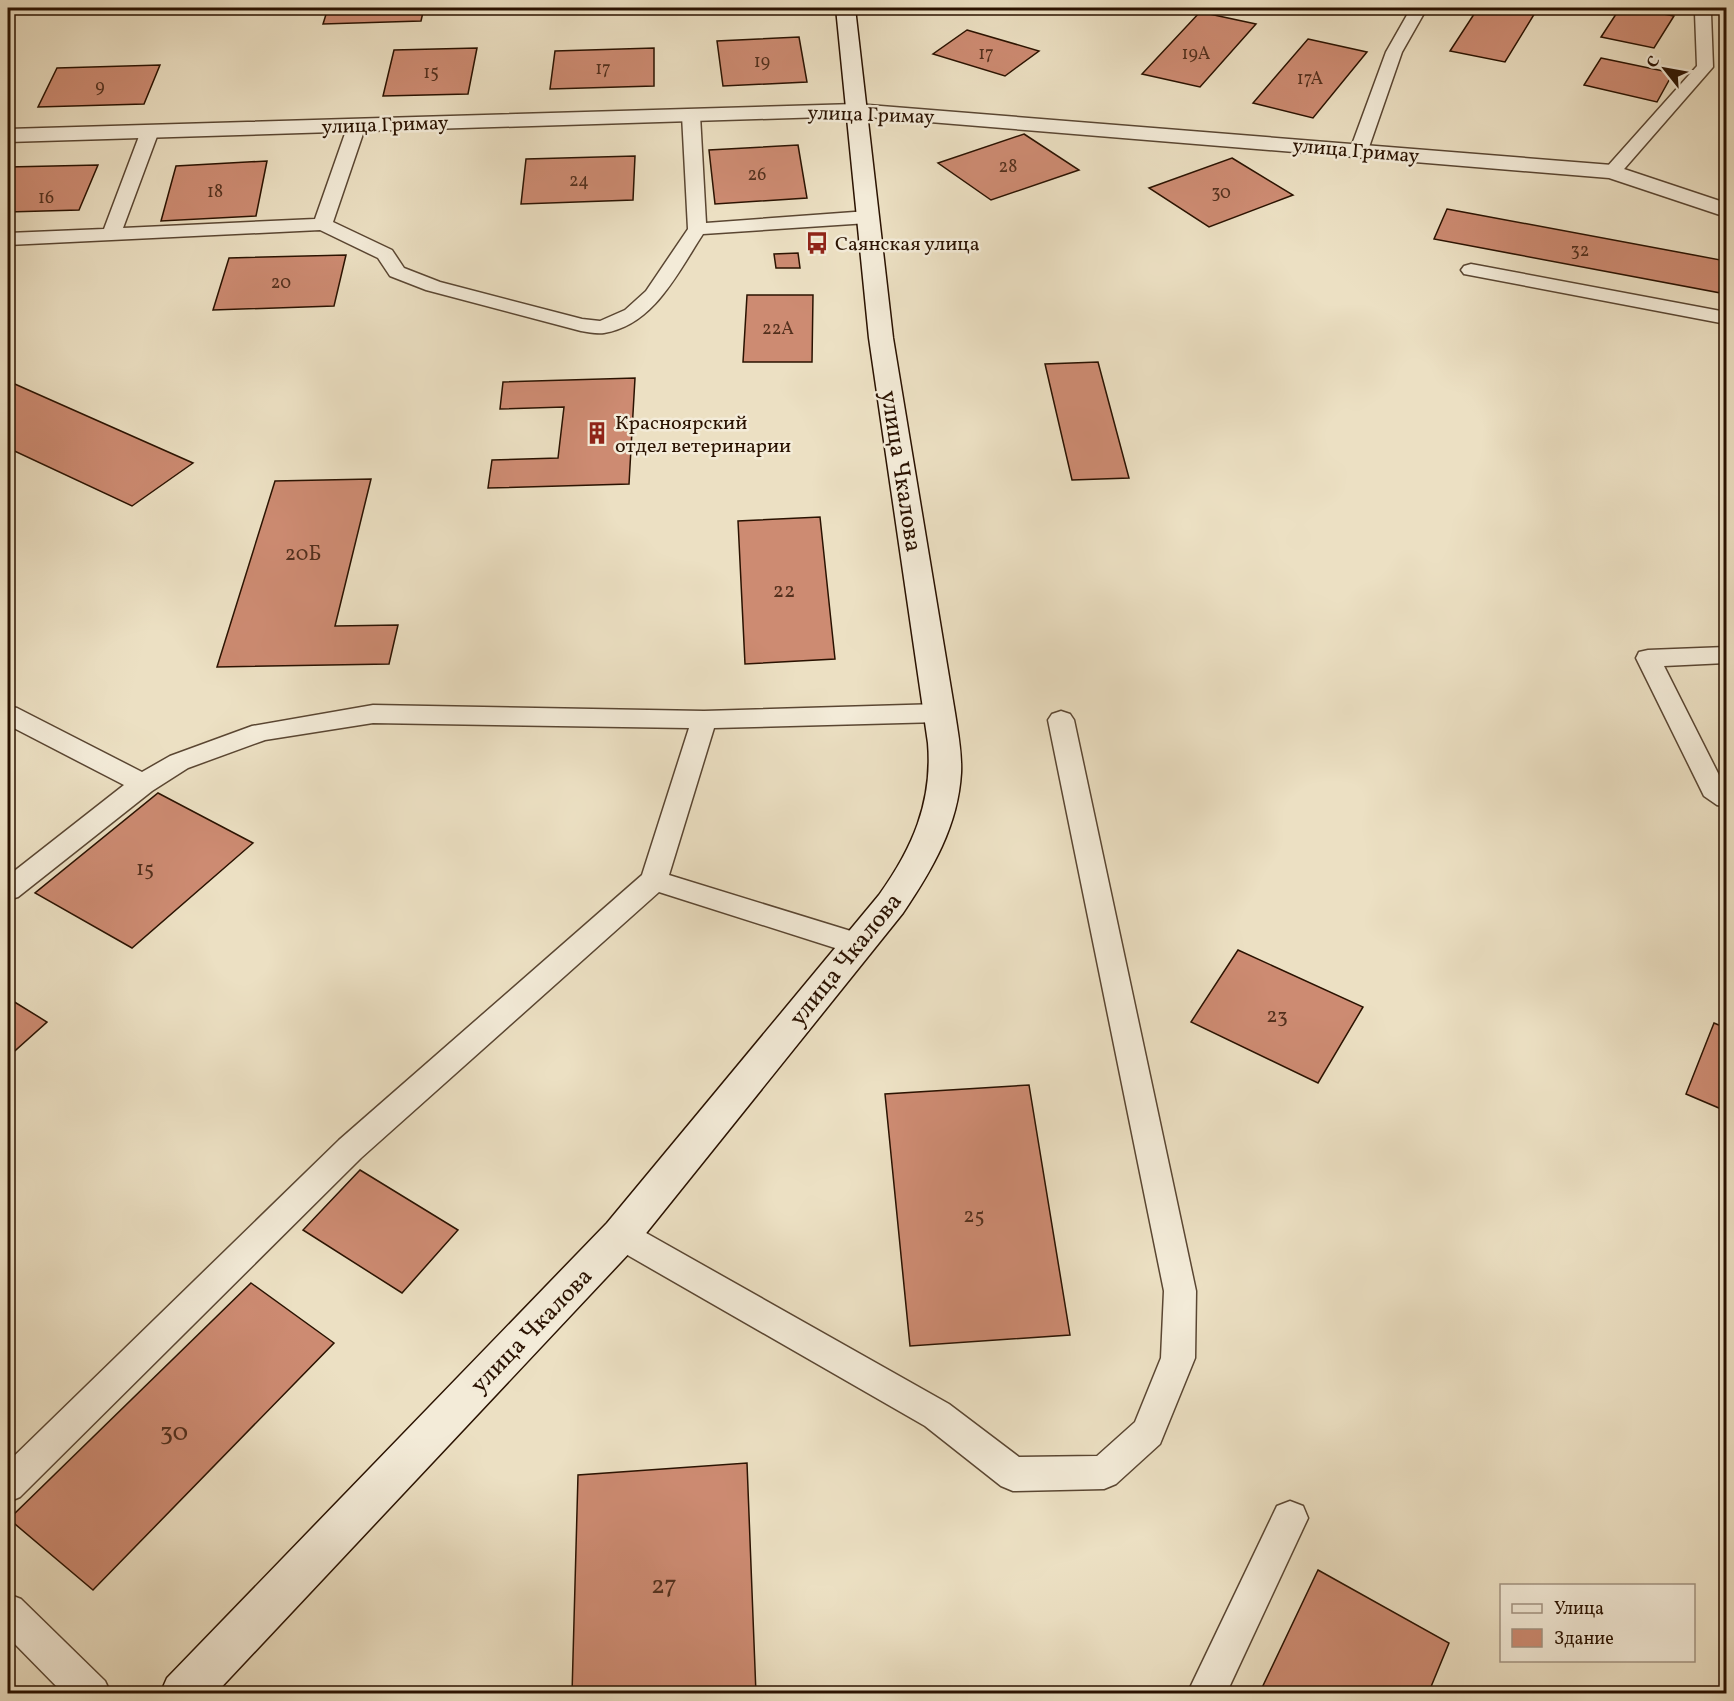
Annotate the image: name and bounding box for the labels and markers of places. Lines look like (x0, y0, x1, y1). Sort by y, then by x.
bus stop icon: Саянская улица (804, 230, 830, 256)
place label: Саянская улица (835, 231, 980, 259)
place label: Красноярский отдел ветеринарии (615, 410, 791, 461)
building icon: Красноярский отдел ветеринарии (584, 420, 610, 446)

